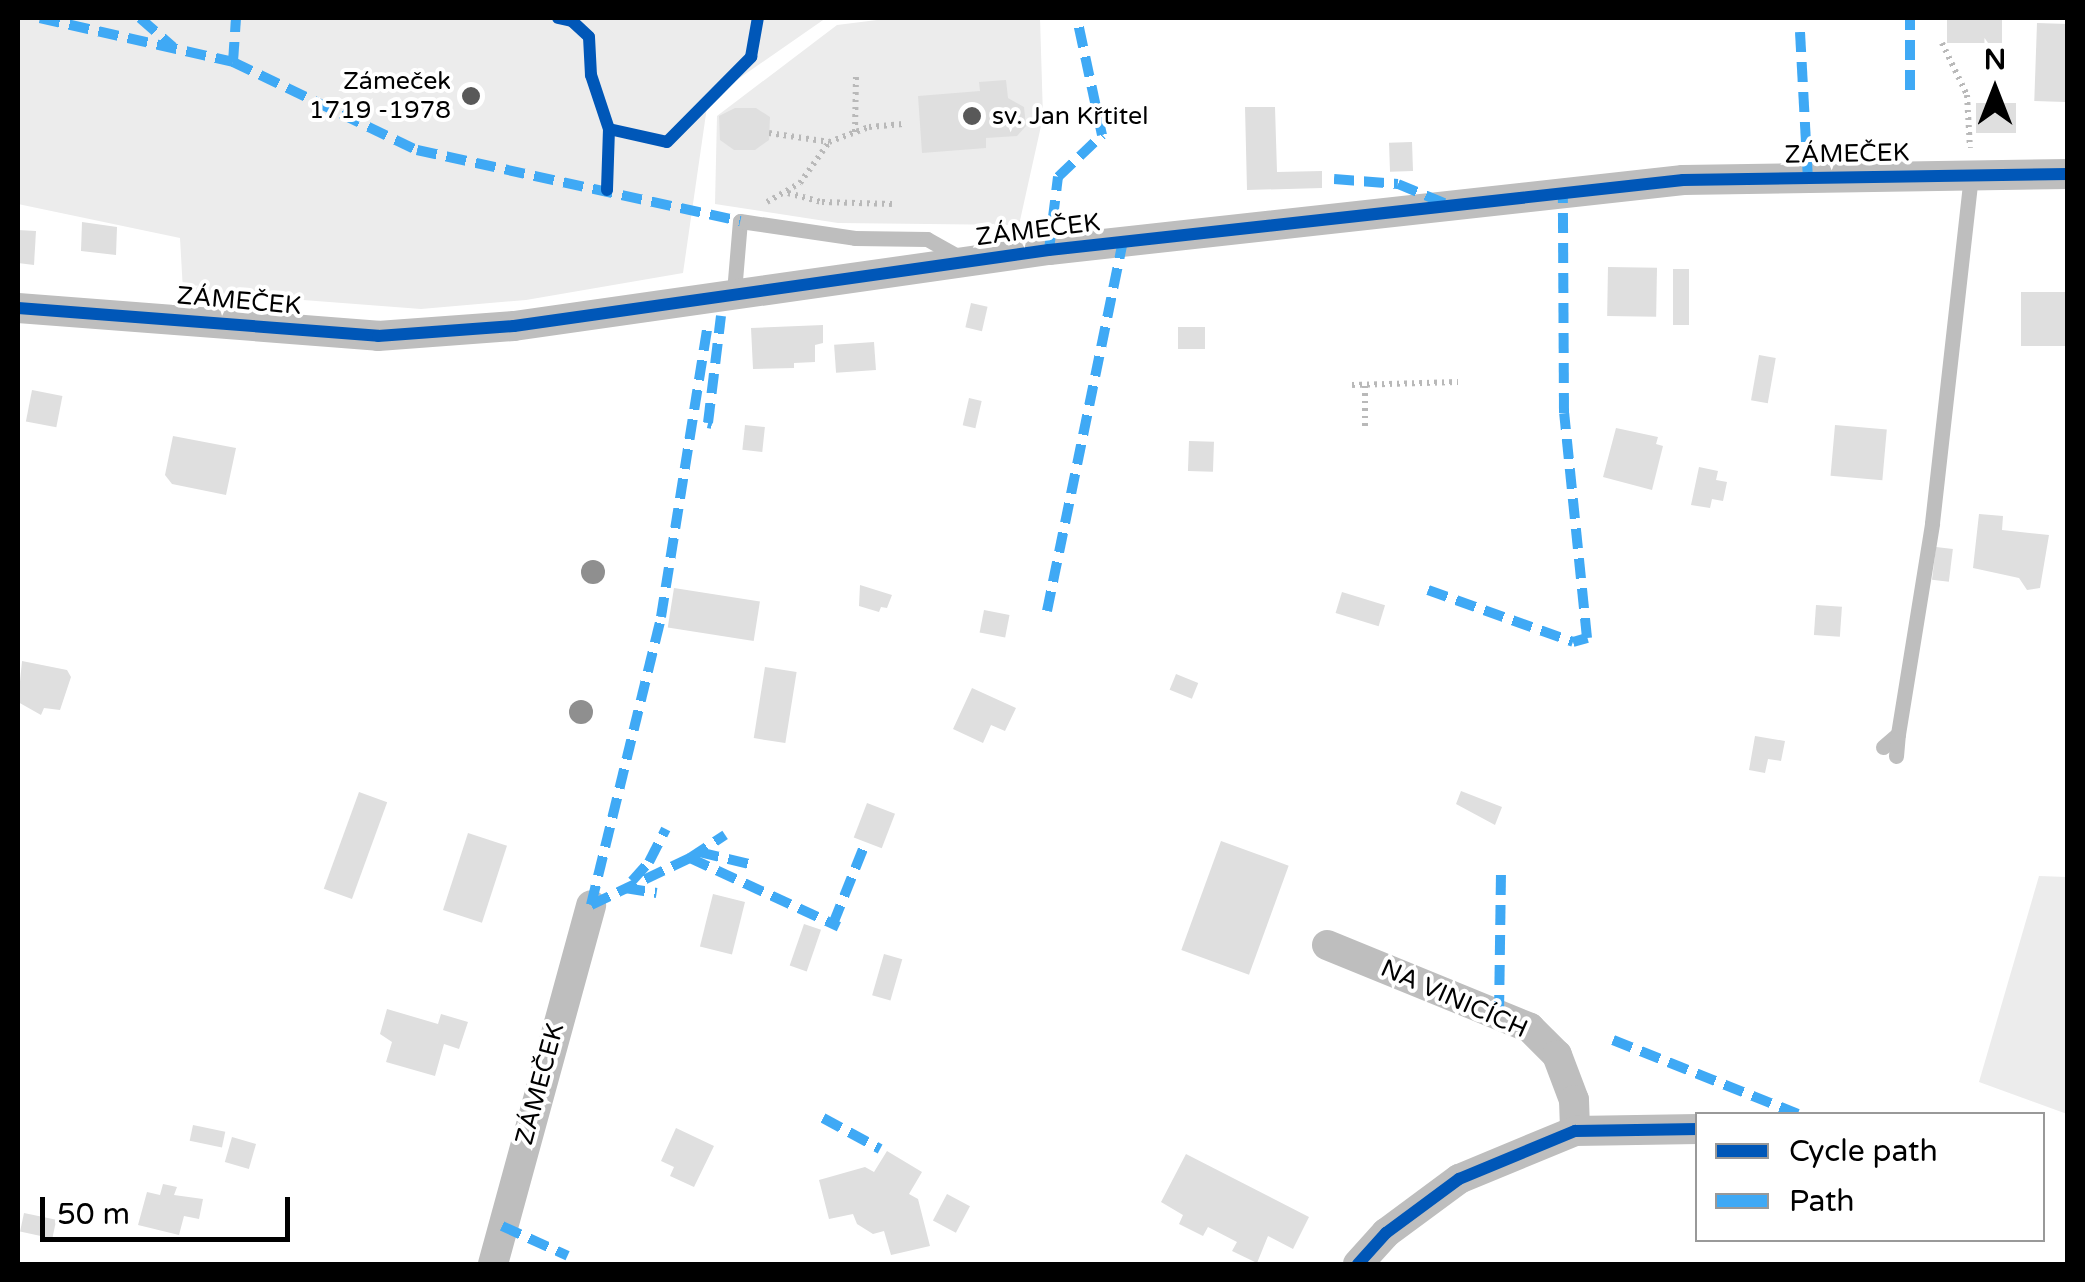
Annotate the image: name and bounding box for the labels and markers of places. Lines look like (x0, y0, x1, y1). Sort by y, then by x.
place label: Zámeček 1719 -1978 (309, 67, 451, 126)
marker: Zámeček 1719 -1978 (460, 85, 482, 107)
place label: sv. Jan Křtitel (992, 101, 1148, 131)
marker: sv. Jan Křtitel (961, 105, 983, 127)

